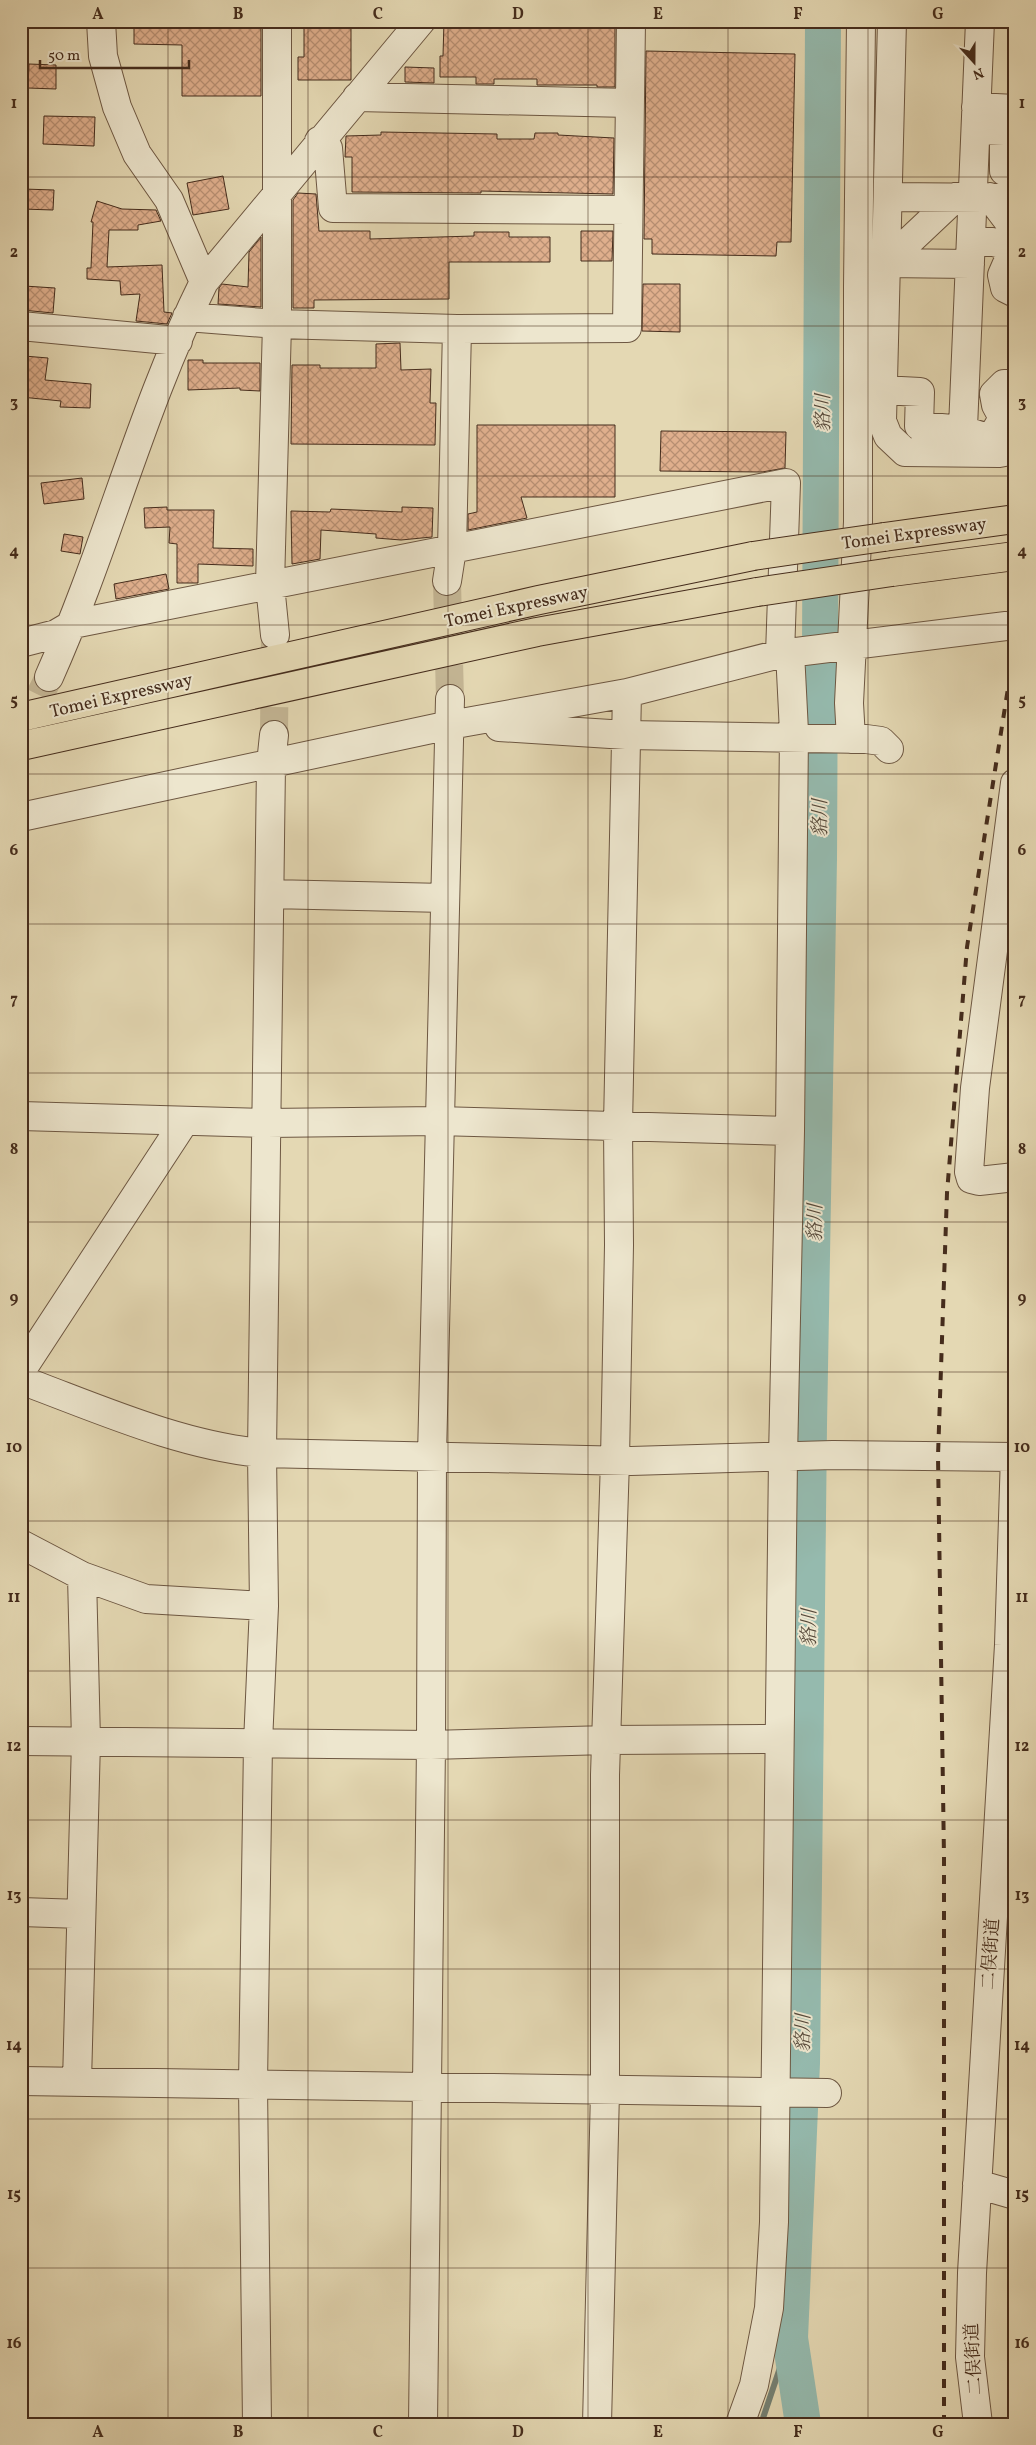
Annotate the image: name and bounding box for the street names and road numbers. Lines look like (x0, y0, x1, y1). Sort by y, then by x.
street label: Tomei Expressway (840, 512, 989, 557)
street label: Tomei Expressway (442, 580, 591, 635)
street label: Tomei Expressway (47, 668, 196, 725)
street label: 二俣街道 (977, 1917, 1006, 1991)
street label: 二俣街道 (960, 2322, 989, 2396)

